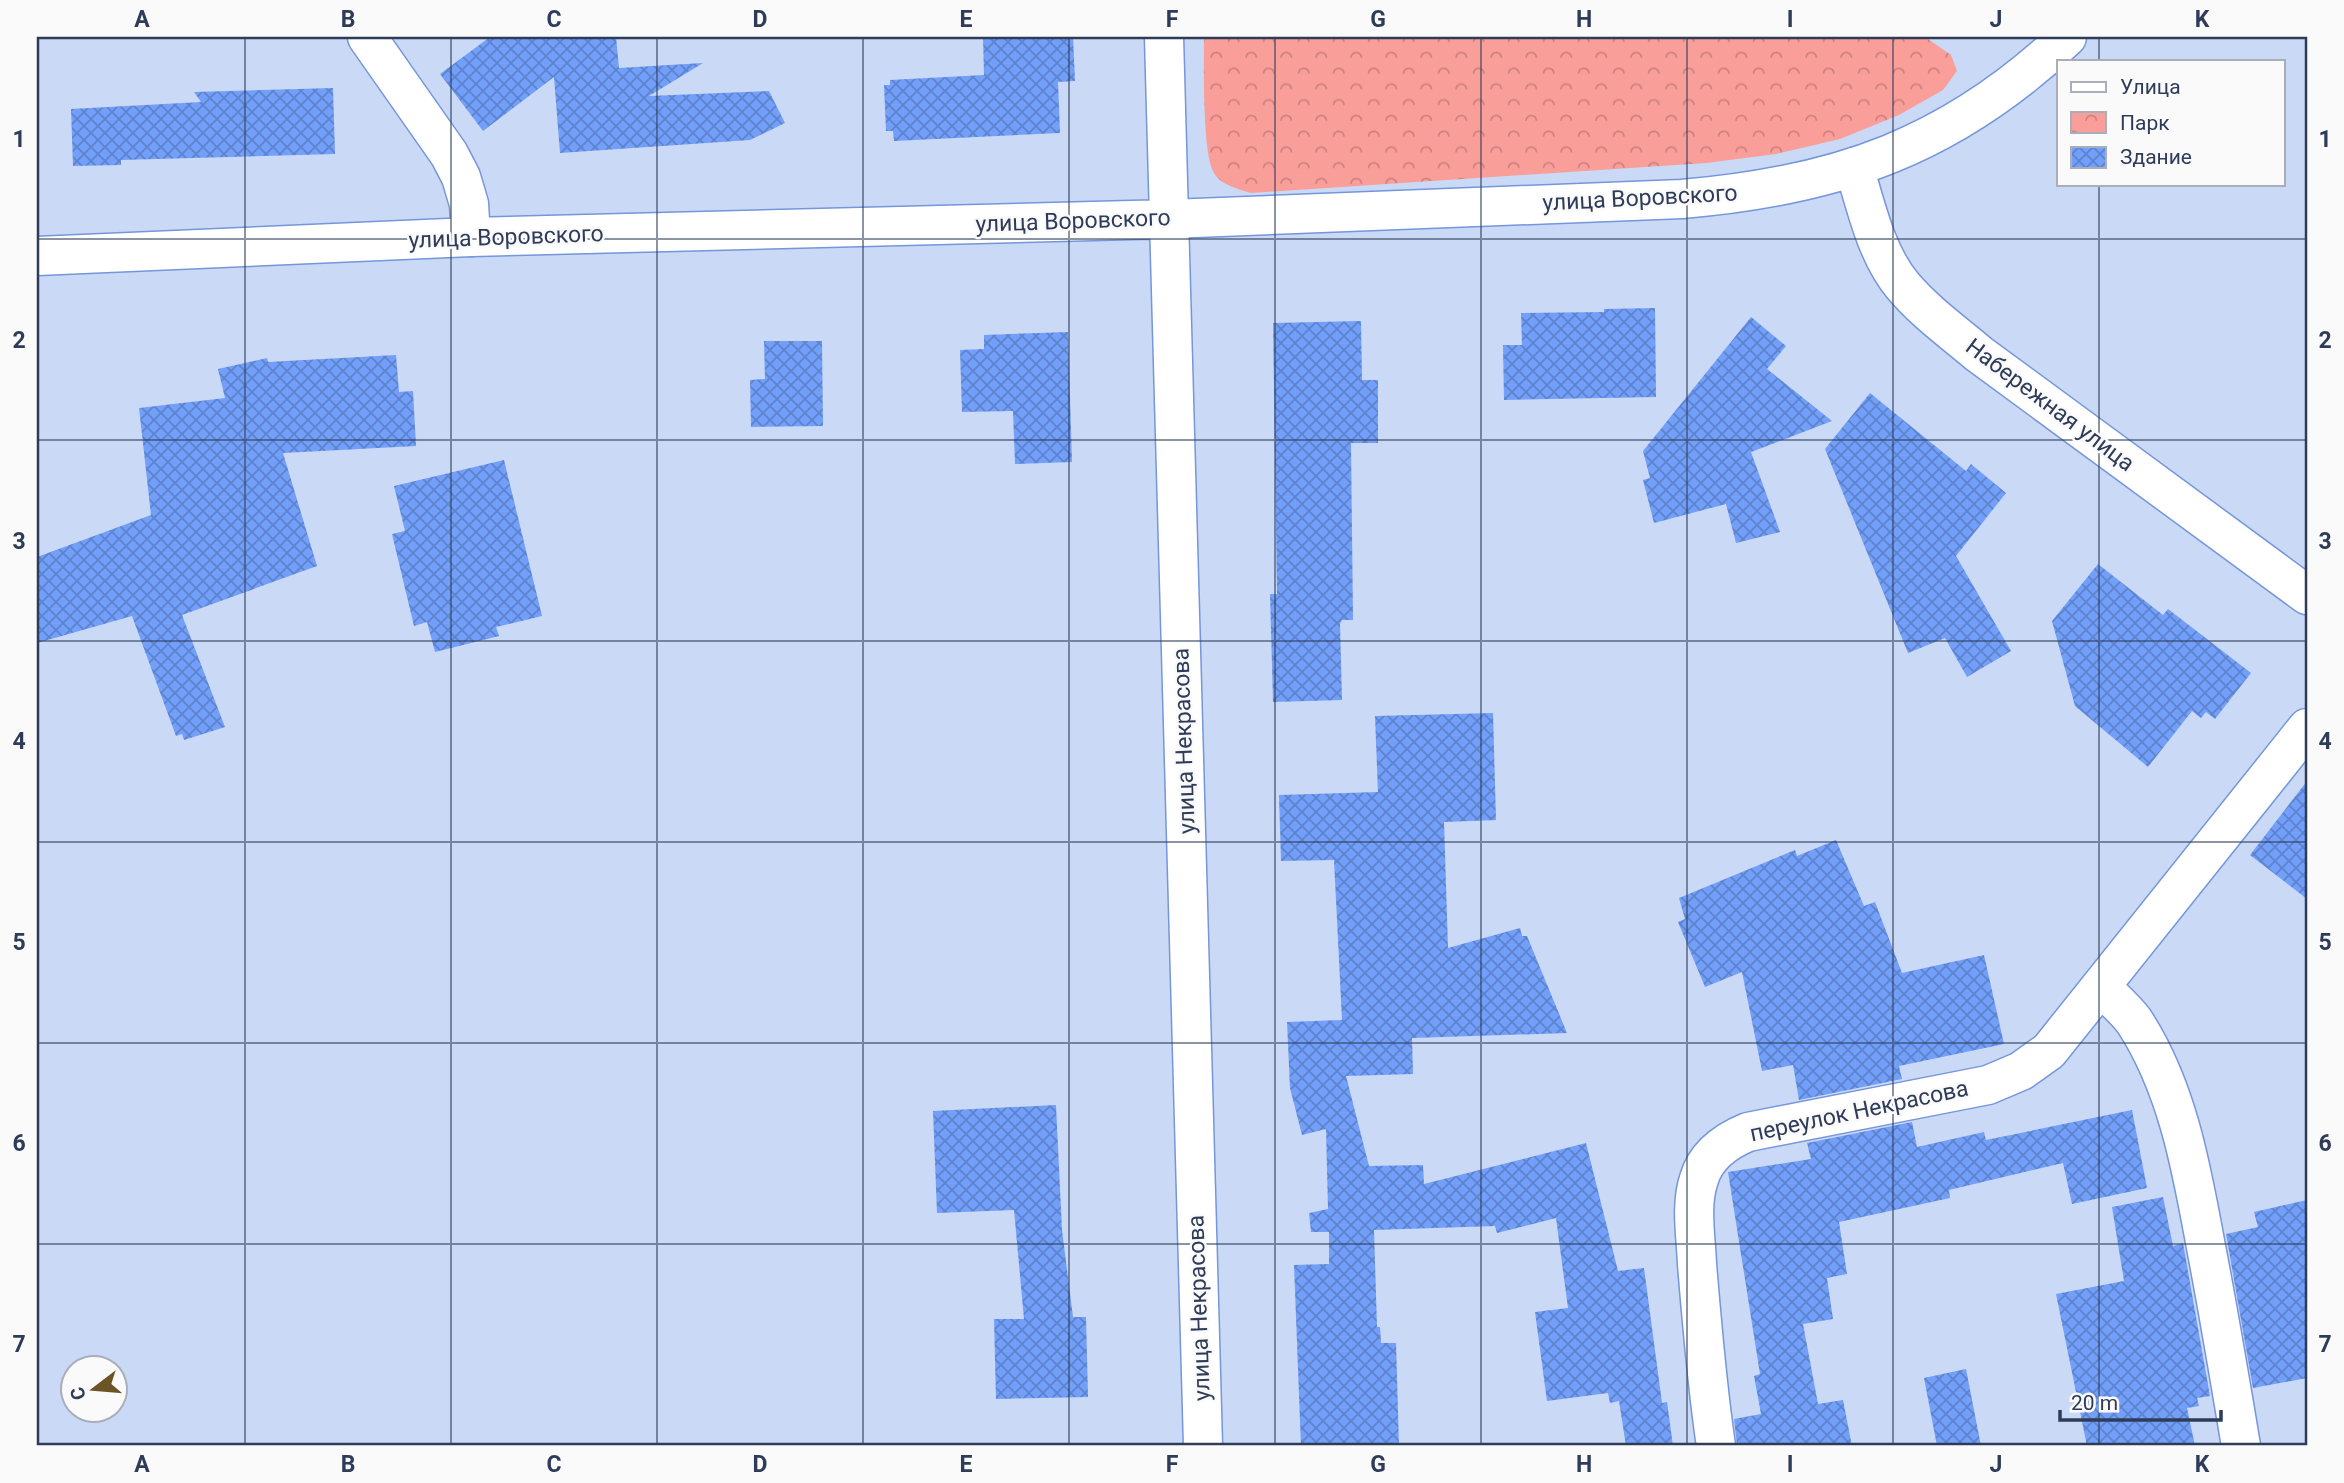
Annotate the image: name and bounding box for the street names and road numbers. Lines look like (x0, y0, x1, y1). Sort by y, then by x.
street label: улица Воровского (1542, 179, 1738, 217)
street label: улица Воровского (975, 204, 1171, 238)
street label: улица Воровского (408, 220, 604, 254)
street label: Набережная улица (1960, 333, 2140, 477)
street label: улица Некрасова (1167, 648, 1201, 834)
street label: переулок Некрасова (1747, 1075, 1971, 1147)
street label: улица Некрасова (1182, 1215, 1216, 1401)

